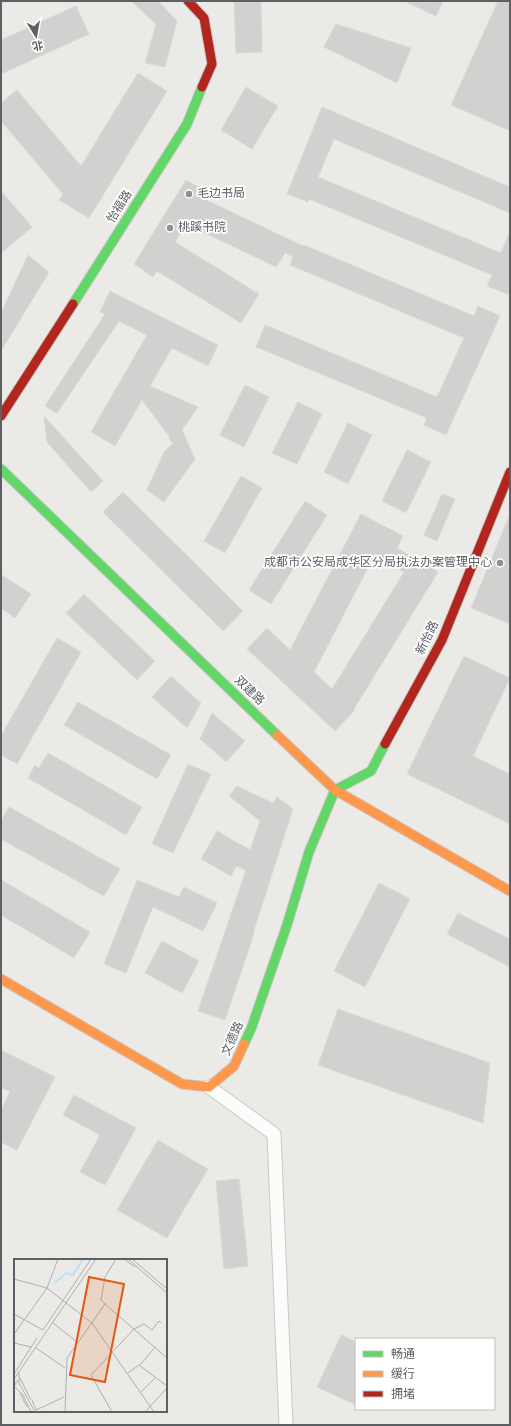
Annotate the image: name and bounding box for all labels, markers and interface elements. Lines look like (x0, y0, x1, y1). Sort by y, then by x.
north arrow (16, 16, 56, 56)
text: 北 (31, 37, 44, 53)
place label: 毛边书局 (197, 186, 245, 202)
street label: 怡福路 (104, 187, 136, 227)
marker: 毛边书局 (184, 189, 194, 199)
place label: 桃蹊书院 (178, 220, 226, 236)
marker: 桃蹊书院 (165, 223, 175, 233)
place label: 成都市公安局成华区分局执法办案管理中心 (264, 555, 492, 571)
marker: 成都市公安局成华区分局执法办案管理中心 (495, 558, 505, 568)
street label: 新怡路 (413, 618, 443, 658)
street label: 双建路 (230, 673, 268, 709)
street label: 文德路 (218, 1019, 248, 1059)
inset map (14, 1259, 167, 1412)
legend (355, 1338, 495, 1410)
text: 畅通 (391, 1347, 415, 1363)
text: 缓行 (391, 1367, 415, 1383)
text: 拥堵 (391, 1387, 415, 1403)

